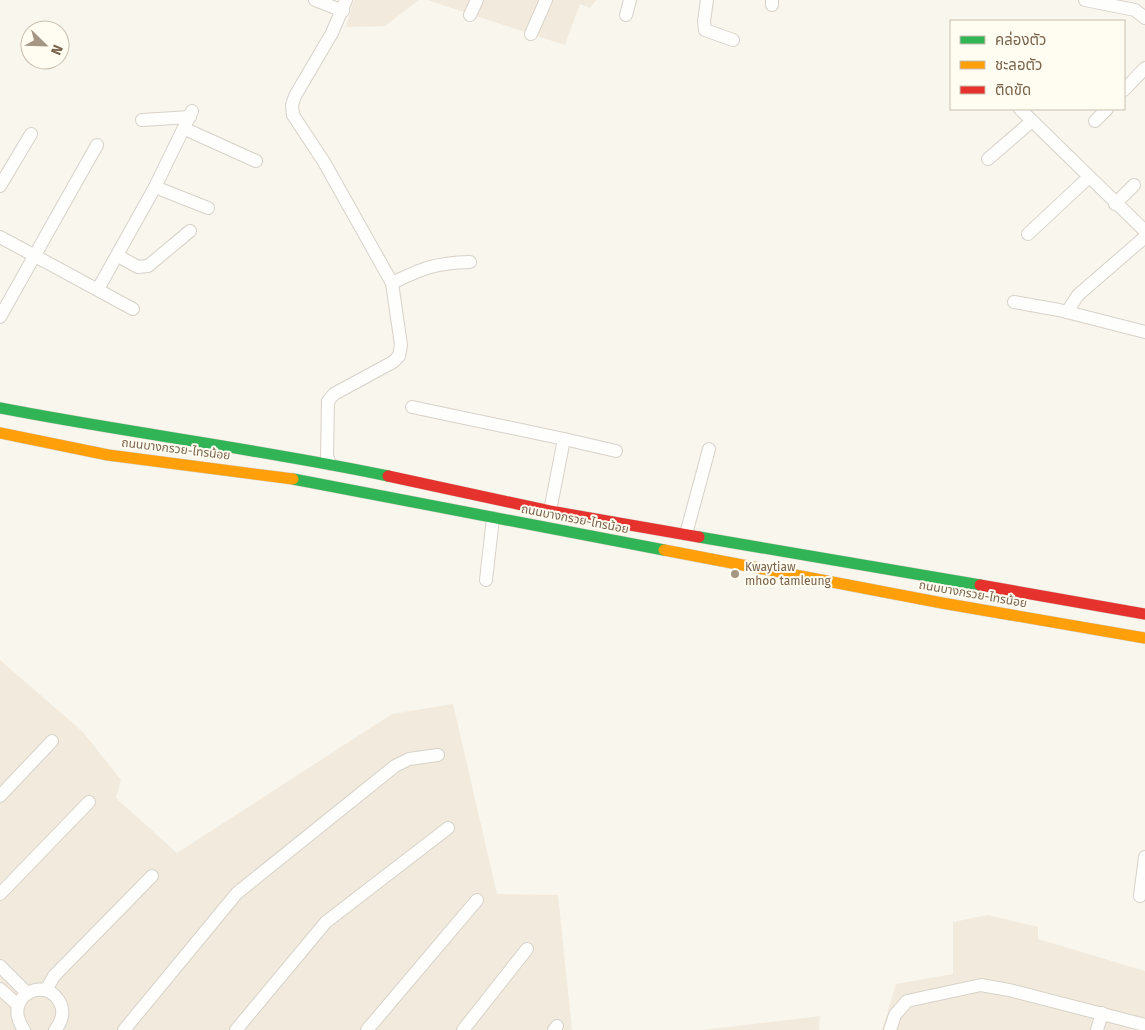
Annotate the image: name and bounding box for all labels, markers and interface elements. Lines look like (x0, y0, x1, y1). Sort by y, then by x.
north arrow (20, 20, 70, 70)
legend (950, 20, 1125, 110)
text: คล่องตัว (995, 31, 1046, 49)
text: N (47, 42, 66, 57)
text: ชะลอตัว (995, 56, 1042, 74)
text: ติดขัด (995, 81, 1031, 99)
street label: ถนนบางกรวย-ไทรน้อย (121, 435, 231, 463)
street label: ถนนบางกรวย-ไทรน้อย (520, 502, 630, 536)
place label: Kwaytiaw mhoo tamleung (745, 560, 832, 588)
marker: Kwaytiaw mhoo tamleung (729, 568, 741, 580)
street label: ถนนบางกรวย-ไทรน้อย (918, 578, 1028, 610)

